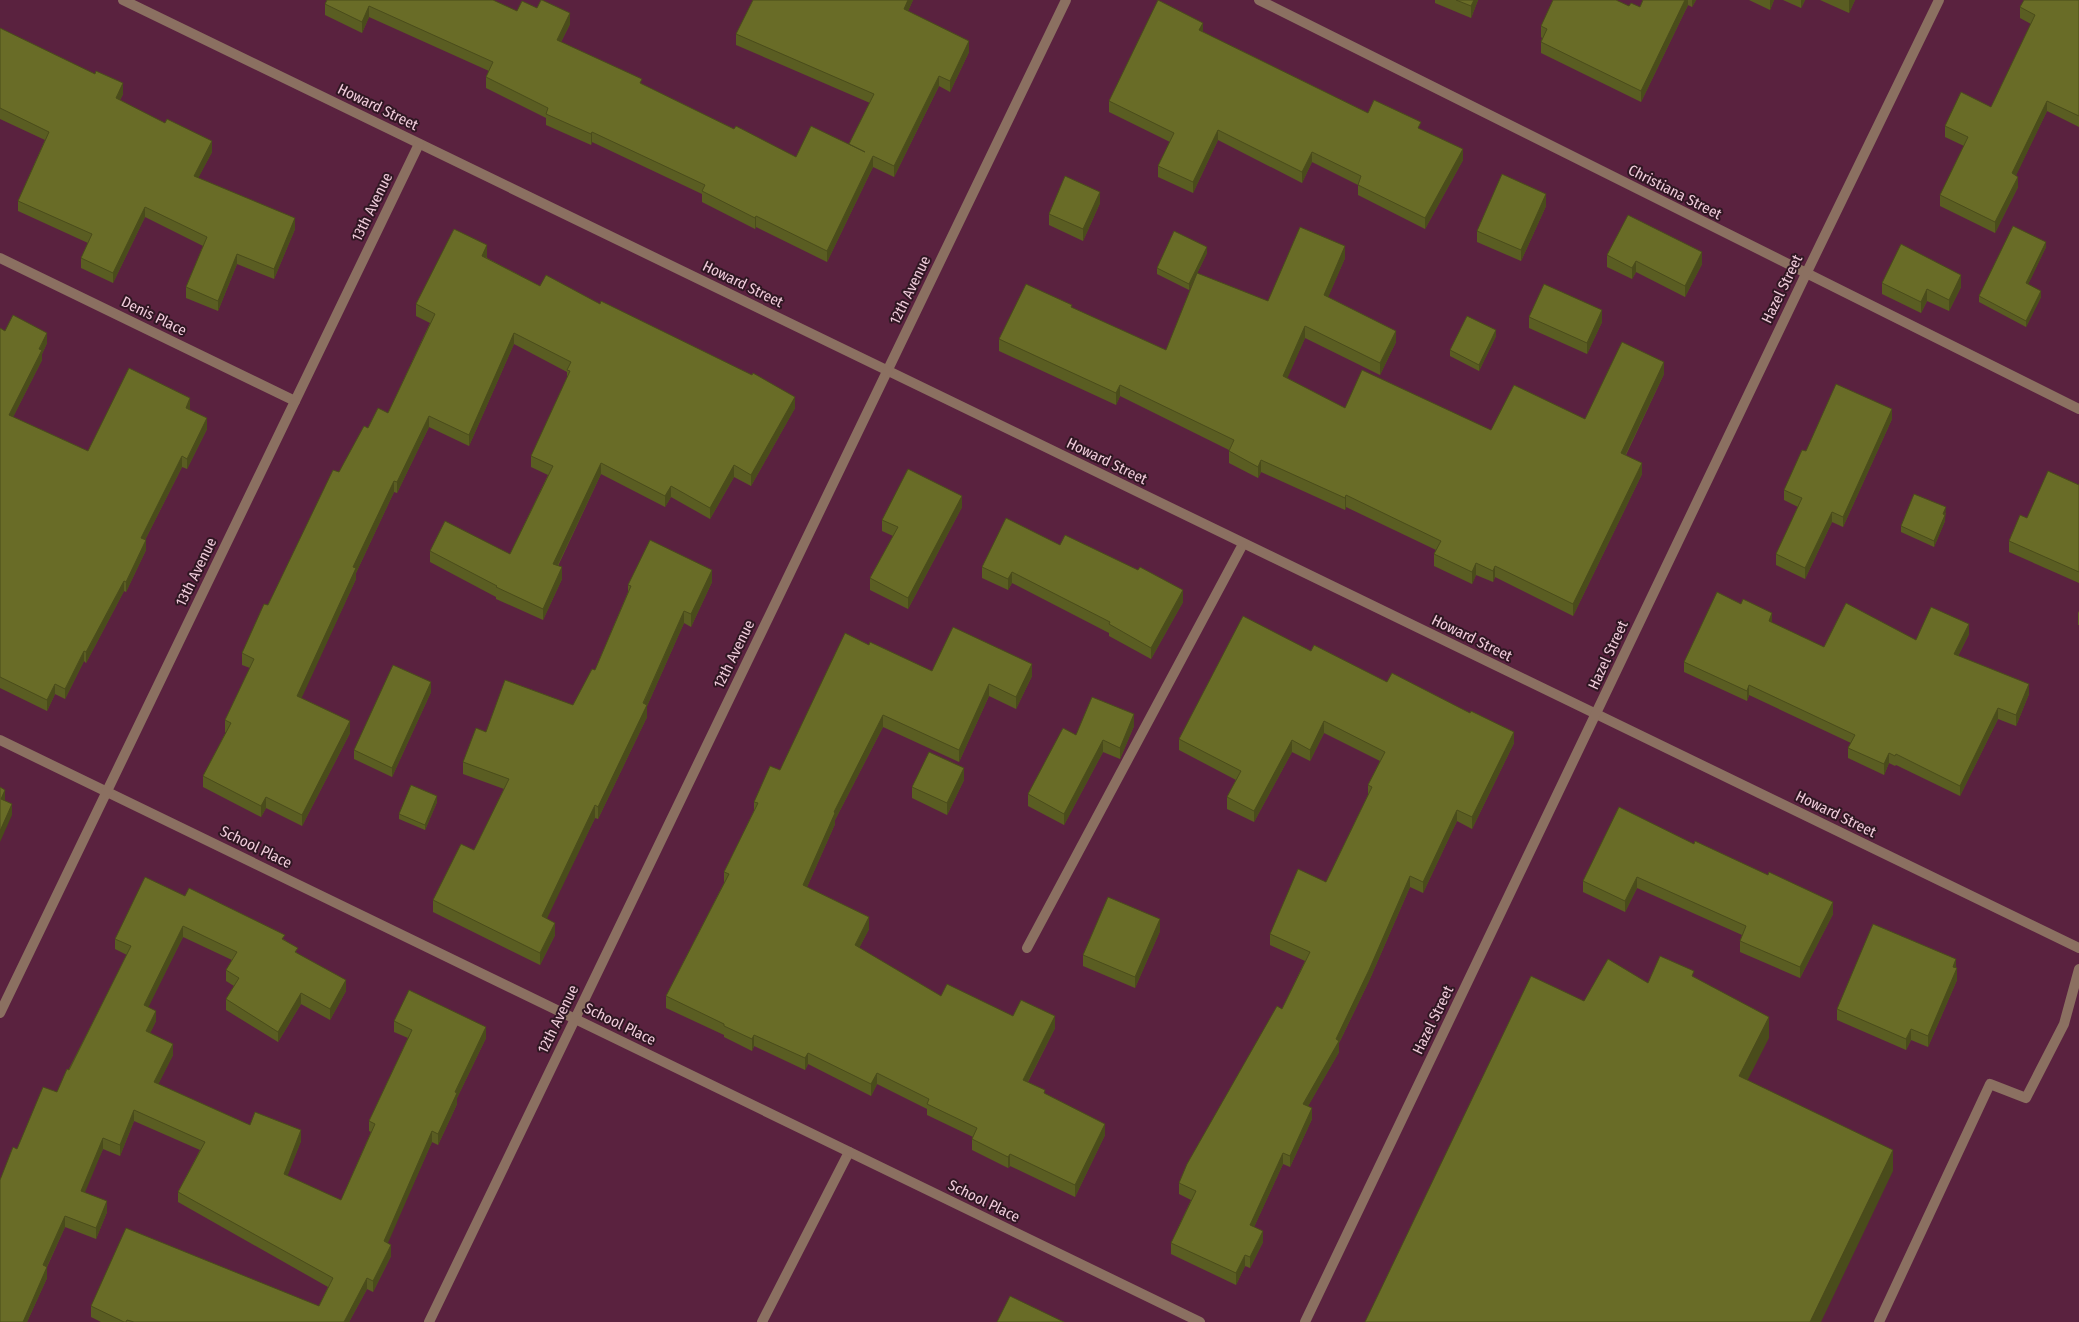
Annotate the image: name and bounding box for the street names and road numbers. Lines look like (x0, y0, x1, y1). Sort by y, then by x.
street label: Howard Street (335, 80, 421, 134)
street label: Christiana Street (1625, 161, 1725, 223)
street label: 13th Avenue (348, 170, 396, 244)
street label: Hazel Street (1758, 252, 1806, 326)
street label: 12th Avenue (886, 253, 934, 327)
street label: Howard Street (700, 257, 786, 311)
street label: Denis Place (118, 293, 190, 339)
street label: Howard Street (1064, 434, 1150, 488)
street label: 13th Avenue (172, 535, 220, 609)
street label: Howard Street (1429, 611, 1515, 665)
street label: 12th Avenue (710, 617, 758, 691)
street label: Hazel Street (1584, 618, 1632, 692)
street label: Howard Street (1793, 787, 1879, 841)
street label: School Place (217, 822, 295, 872)
street label: 12th Avenue (534, 982, 582, 1056)
street label: Hazel Street (1409, 983, 1457, 1057)
street label: School Place (581, 999, 659, 1049)
street label: School Place (945, 1176, 1023, 1226)

